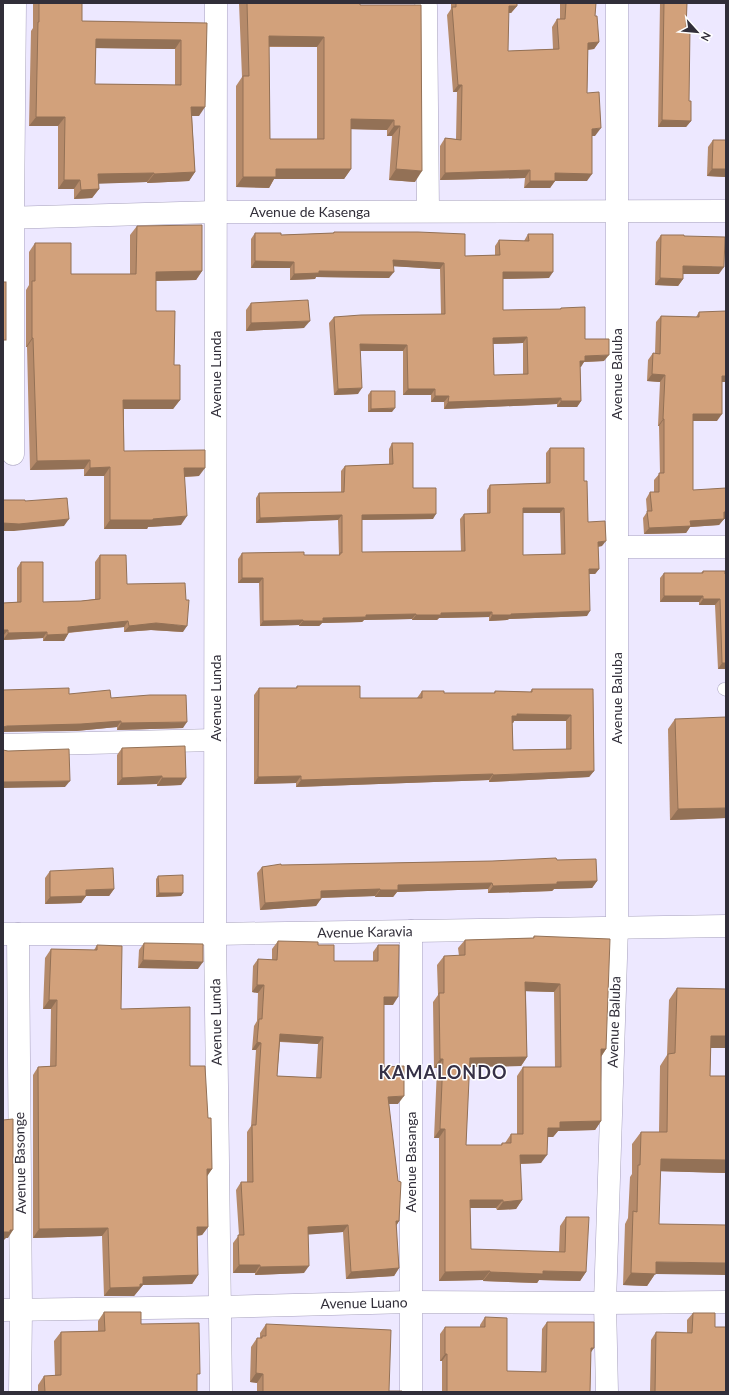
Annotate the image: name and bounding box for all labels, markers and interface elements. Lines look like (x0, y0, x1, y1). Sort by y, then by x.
north arrow (677, 12, 717, 52)
text: N (699, 30, 714, 43)
street label: Avenue de Kasenga (250, 203, 370, 220)
street label: Avenue Baluba (608, 328, 625, 420)
street label: Avenue Lunda (207, 330, 224, 418)
street label: Avenue Baluba (608, 652, 625, 744)
street label: Avenue Lunda (207, 654, 224, 742)
street label: Avenue Karavia (317, 922, 413, 941)
street label: Avenue Baluba (603, 976, 624, 1068)
street label: Avenue Lunda (206, 978, 225, 1066)
district label: KAMALONDO (379, 1061, 507, 1083)
street label: Avenue Basonge (10, 1112, 29, 1214)
street label: Avenue Basanga (402, 1112, 419, 1212)
street label: Avenue Luano (320, 1293, 408, 1312)

